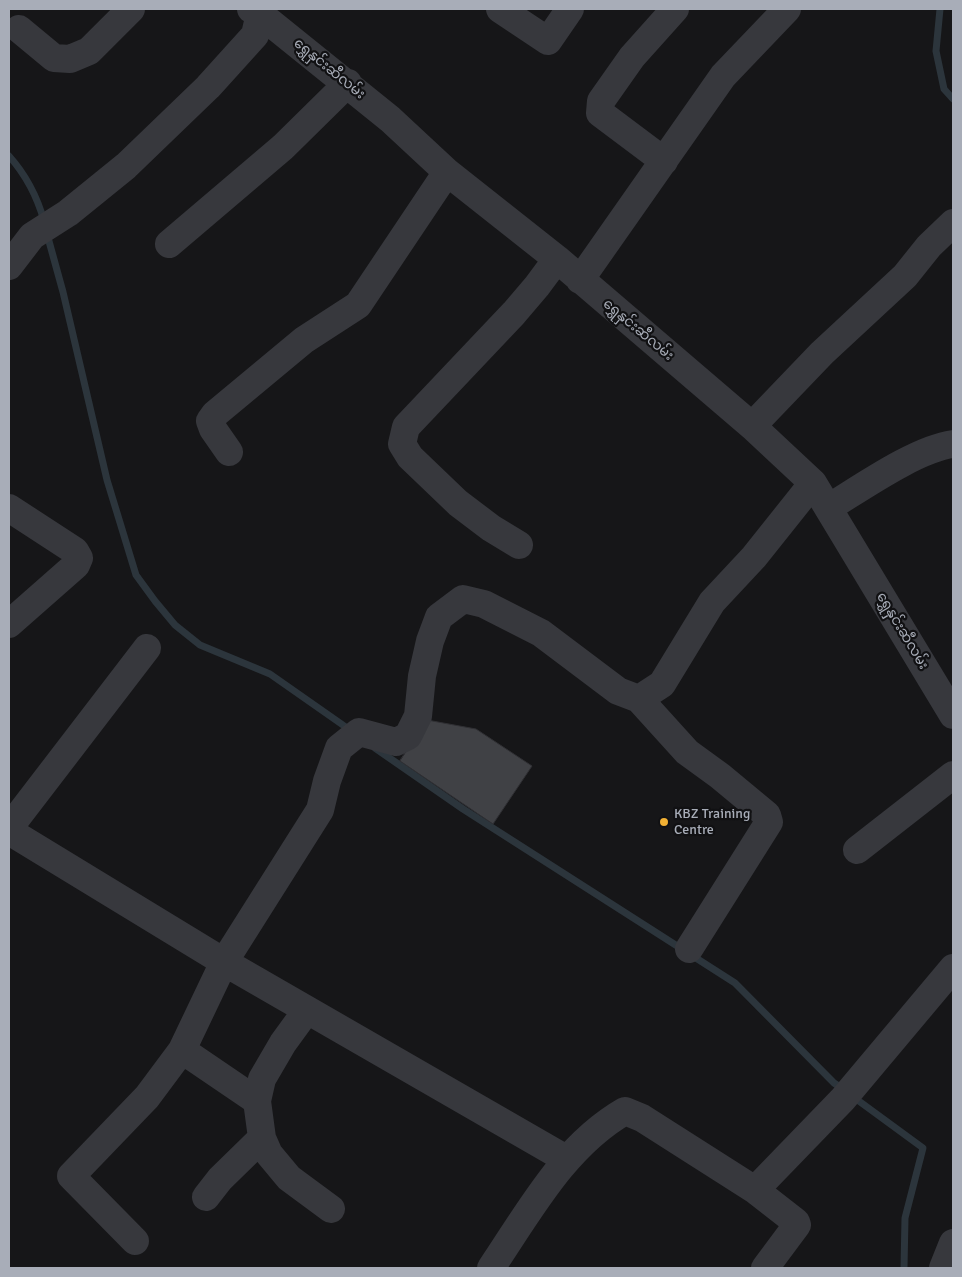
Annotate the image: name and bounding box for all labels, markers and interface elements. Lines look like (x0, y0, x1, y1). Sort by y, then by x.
street label: ရွှေနှင်းဆီလမ်း (290, 35, 368, 103)
street label: ရွှေနှင်းဆီလမ်း (599, 296, 677, 364)
street label: ရွှေနှင်းဆီလမ်း (872, 589, 932, 673)
place label: KBZ Training Centre (674, 806, 750, 839)
marker: KBZ Training Centre (658, 816, 670, 828)

